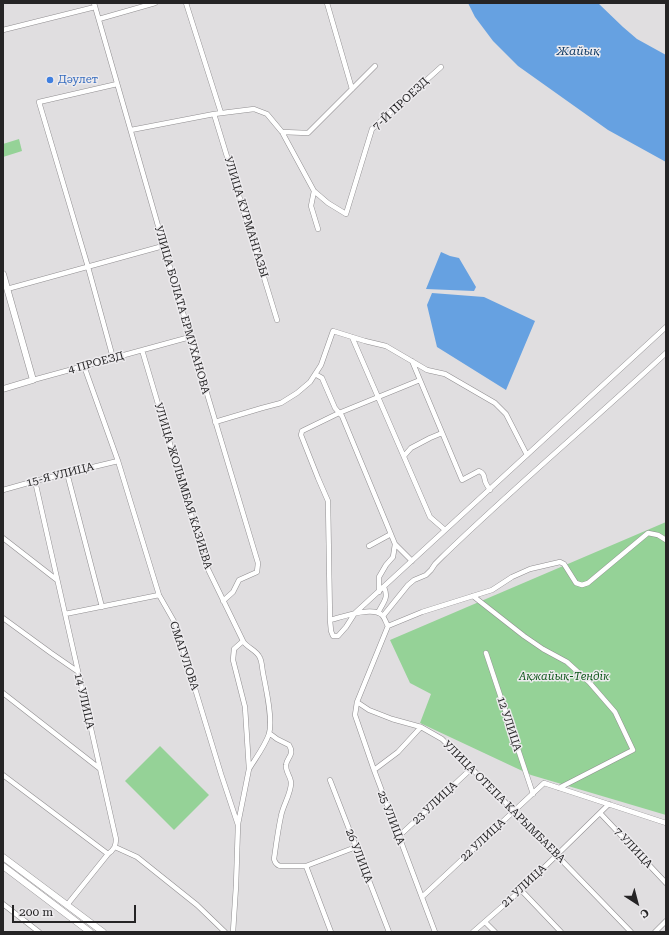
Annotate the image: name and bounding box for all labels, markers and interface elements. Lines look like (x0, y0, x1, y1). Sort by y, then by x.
water label: Жайық (556, 44, 600, 58)
place label: Дәулет (58, 73, 98, 87)
marker: Дәулет (45, 75, 55, 85)
street label: 7-Й ПРОЕЗД (370, 75, 432, 133)
street label: УЛИЦА КУРМАНГАЗЫ (221, 155, 271, 279)
street label: УЛИЦА БОЛАТА ЕРМУХАНОВА (152, 224, 212, 396)
street label: 4 ПРОЕЗД (67, 349, 125, 377)
street label: УЛИЦА ЖОЛЫМБАЯ КАЗИЕВА (151, 401, 215, 571)
street label: 15-Я УЛИЦА (25, 460, 95, 490)
street label: СМАГУЛОВА (167, 620, 201, 692)
park label: Ақжайық-Теңдік (519, 670, 609, 684)
street label: 14 УЛИЦА (71, 672, 97, 730)
street label: 12 УЛИЦА (494, 695, 524, 753)
street label: УЛИЦА ОТЕПА КАРЫМБАЕВА (440, 738, 568, 866)
street label: 23 УЛИЦА (410, 779, 460, 827)
street label: 25 УЛИЦА (375, 789, 407, 847)
street label: 22 УЛИЦА (458, 816, 508, 864)
street label: 7 УЛИЦА (611, 825, 655, 871)
street label: 26 УЛИЦА (343, 827, 375, 885)
street label: 21 УЛИЦА (499, 862, 549, 910)
north arrow (617, 883, 657, 923)
scale bar (14, 897, 138, 923)
text: 200 m (19, 905, 53, 919)
text: С (637, 906, 651, 921)

